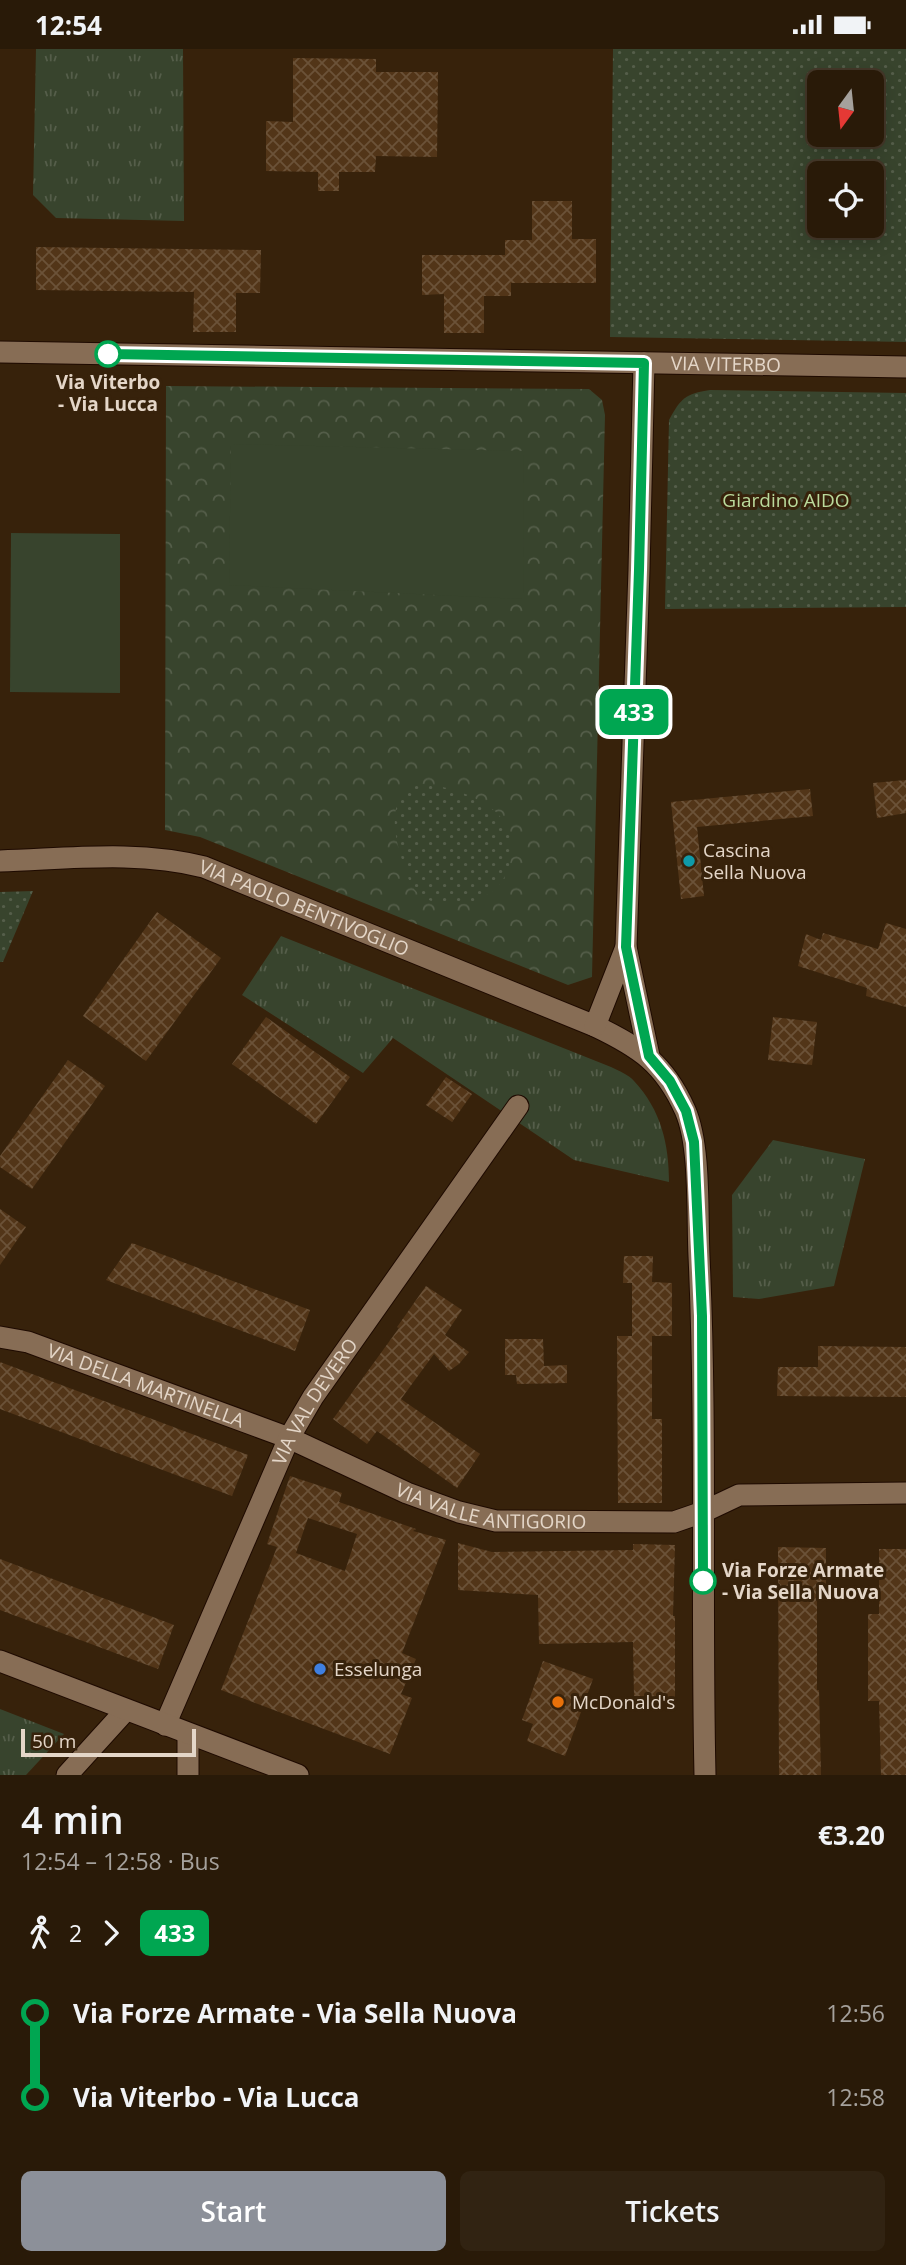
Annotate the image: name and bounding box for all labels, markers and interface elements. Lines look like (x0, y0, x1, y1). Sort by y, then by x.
text: 12:54 (35, 7, 102, 43)
north arrow (807, 70, 884, 147)
map controls (807, 70, 884, 238)
button: locate (807, 161, 884, 238)
marker: Via Viterbo - Via Lucca (95, 341, 121, 367)
street label: VIA VITERBO (671, 350, 781, 378)
place label: Via Viterbo - Via Lucca (56, 369, 160, 417)
park label: Giardino AIDO (722, 487, 850, 513)
line badge: 433 (594, 689, 674, 735)
text: 433 (613, 695, 655, 728)
place label: Cascina Sella Nuova (703, 837, 807, 885)
street label: VIA PAOLO BENTIVOGLIO (195, 853, 413, 962)
marker: Cascina Sella Nuova (681, 853, 697, 869)
street label: VIA VAL DEVERO (266, 1333, 363, 1469)
street label: VIA DELLA MARTINELLA (44, 1337, 248, 1433)
street label: VIA VALLE ANTIGORIO (391, 1477, 586, 1535)
place label: Via Forze Armate - Via Sella Nuova (722, 1557, 884, 1605)
marker: Via Forze Armate - Via Sella Nuova (690, 1568, 716, 1594)
place label: Esselunga (334, 1656, 422, 1682)
marker: Esselunga (312, 1661, 328, 1677)
place label: McDonald's (572, 1689, 675, 1715)
marker: McDonald's (550, 1694, 566, 1710)
scale bar (21, 1726, 196, 1758)
text: 50 m (32, 1728, 76, 1754)
text: 4 min (21, 1793, 124, 1845)
text: €3.20 (818, 1817, 885, 1853)
text: 12:54 – 12:58 · Bus (21, 1845, 220, 1877)
icon: walk (21, 1914, 59, 1952)
icon: forward (92, 1914, 130, 1952)
text: 433 (154, 1916, 195, 1949)
text: 2 (69, 1917, 82, 1949)
text: Via Forze Armate - Via Sella Nuova (73, 1995, 517, 2031)
text: 12:56 (826, 1997, 885, 2029)
text: Via Viterbo - Via Lucca (73, 2079, 360, 2115)
text: 12:58 (826, 2081, 885, 2113)
button: Start (21, 2171, 446, 2251)
button: Tickets (460, 2171, 885, 2251)

